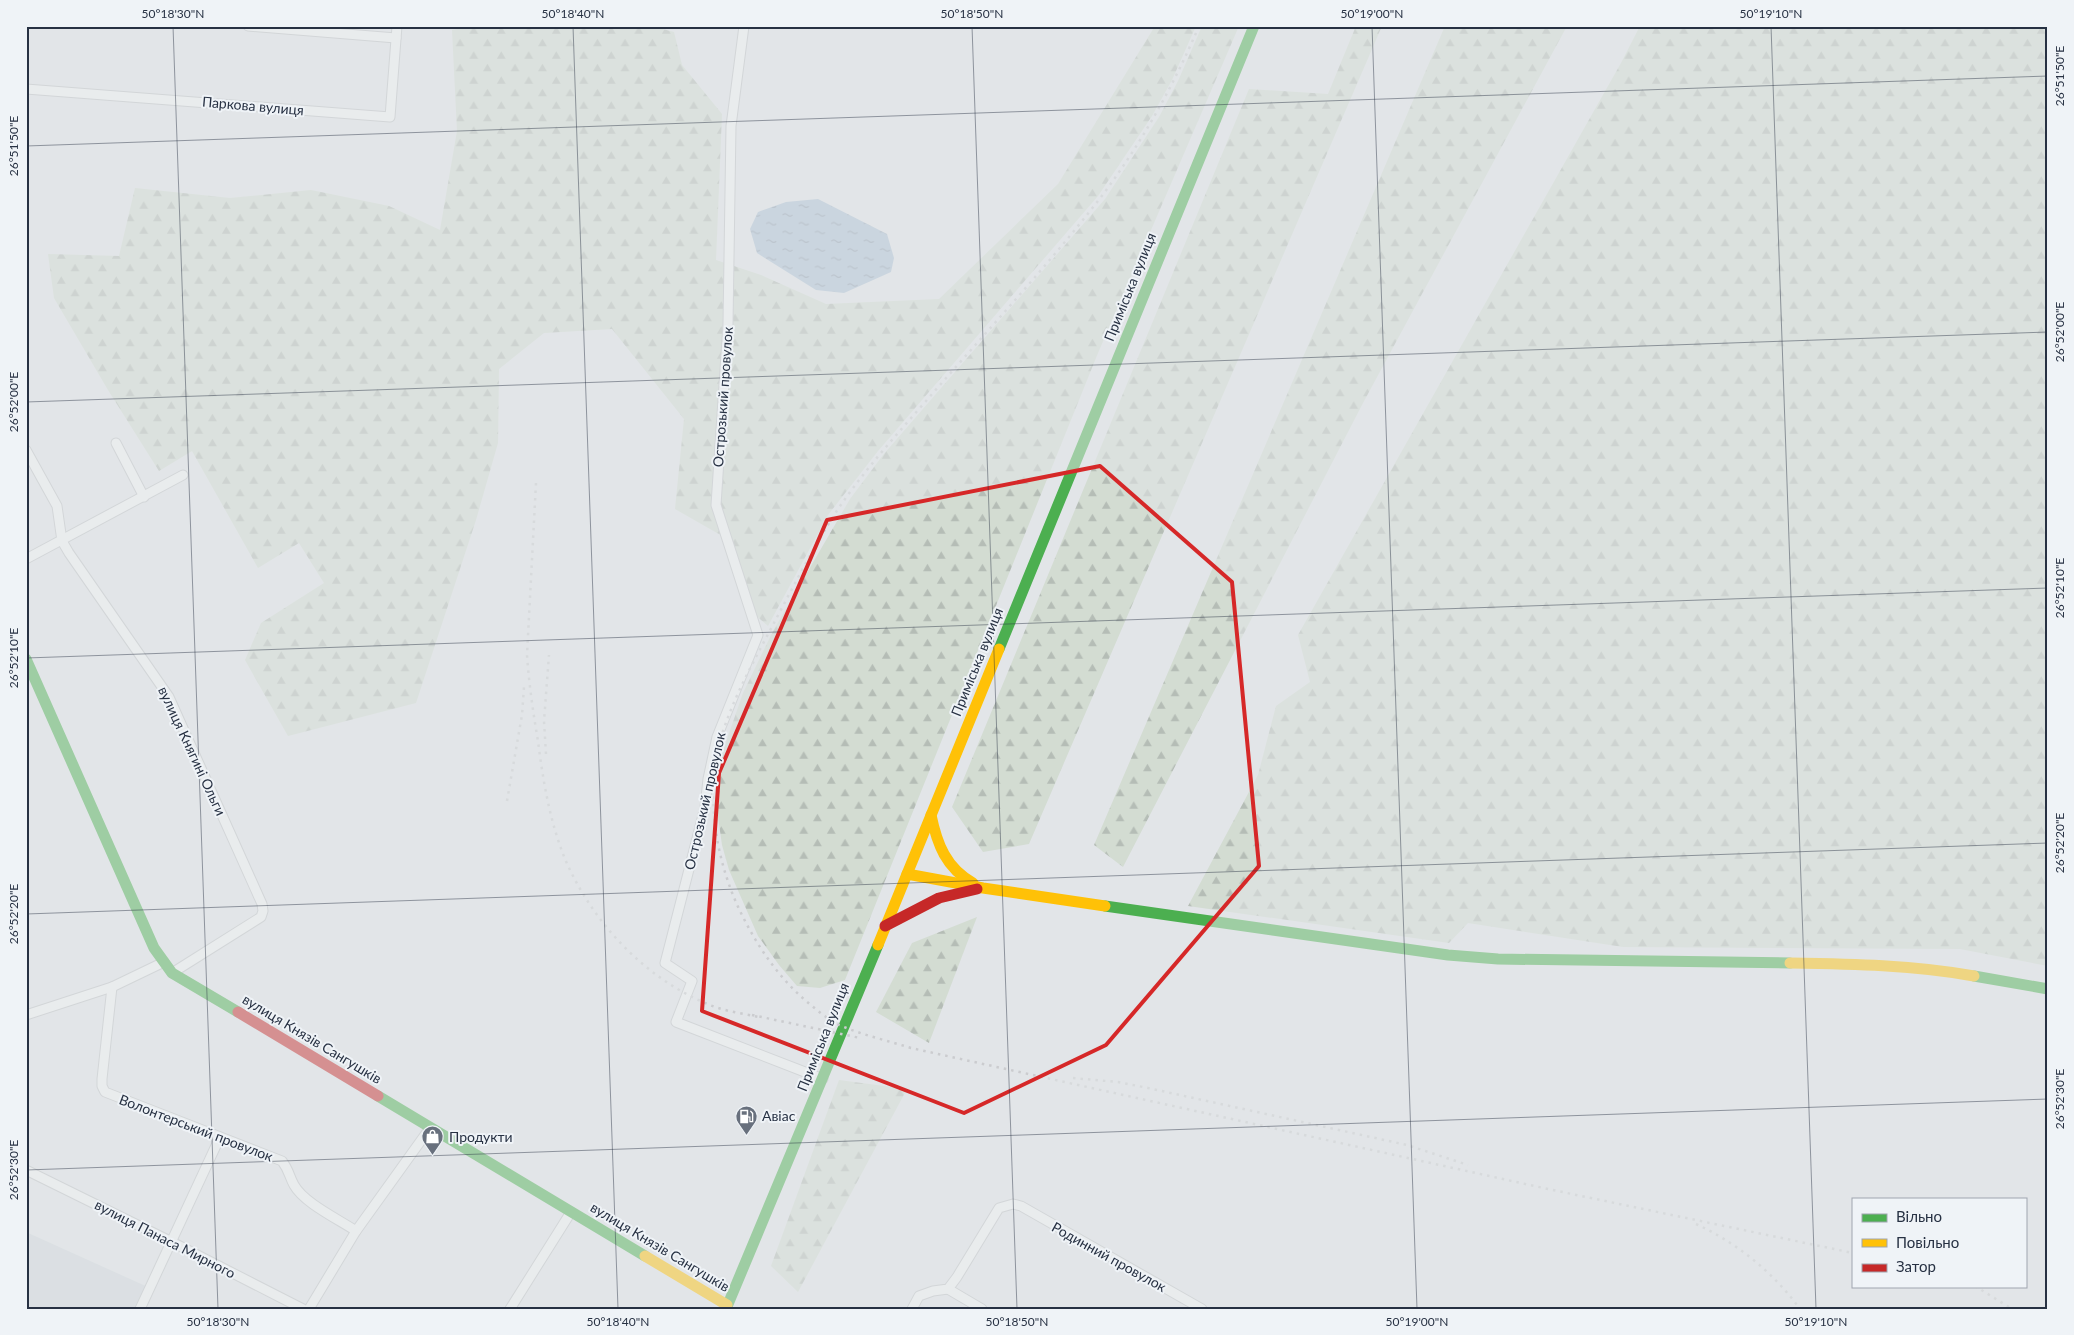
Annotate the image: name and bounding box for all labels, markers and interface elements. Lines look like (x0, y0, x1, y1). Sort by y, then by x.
text: 50°18'30"N (142, 6, 204, 21)
text: 50°18'40"N (542, 6, 604, 21)
text: 50°18'50"N (941, 6, 1003, 21)
text: 50°19'00"N (1341, 6, 1403, 21)
text: 50°19'10"N (1740, 6, 1802, 21)
text: 26°51'50"E (2052, 46, 2067, 106)
street label: Паркова вулиця (201, 93, 305, 118)
text: 26°51'50"E (6, 116, 21, 176)
street label: Приміська вулиця (1100, 230, 1159, 344)
text: 26°52'00"E (2052, 302, 2067, 362)
street label: Острозький провулок (709, 325, 736, 468)
text: 26°52'00"E (6, 372, 21, 432)
text: 26°52'10"E (2052, 558, 2067, 618)
street label: Приміська вулиця (947, 605, 1006, 719)
text: 26°52'10"E (6, 628, 21, 688)
street label: вулиця Княгині Ольги (155, 683, 230, 818)
street label: Острозький провулок (680, 730, 729, 871)
text: 26°52'20"E (2052, 813, 2067, 873)
text: 26°52'20"E (6, 884, 21, 944)
street label: Приміська вулиця (793, 980, 852, 1094)
street label: вулиця Князів Сангушків (240, 990, 385, 1087)
text: 26°52'30"E (2052, 1069, 2067, 1129)
street label: Волонтерський провулок (117, 1090, 276, 1165)
fuel station icon: Авіас (734, 1104, 758, 1135)
place label: Авіас (762, 1107, 796, 1124)
shop icon: Продукти (421, 1125, 445, 1156)
place label: Продукти (449, 1128, 513, 1145)
text: 26°52'30"E (6, 1140, 21, 1200)
street label: вулиця Панаса Мирного (92, 1196, 238, 1281)
street label: вулиця Князів Сангушків (588, 1198, 733, 1295)
legend (1852, 1198, 2026, 1288)
text: Вільно (1896, 1207, 1942, 1225)
street label: Родинний провулок (1049, 1218, 1170, 1295)
text: Повільно (1896, 1233, 1959, 1251)
text: Затор (1896, 1257, 1936, 1275)
text: 50°18'30"N (187, 1314, 249, 1329)
text: 50°18'40"N (587, 1314, 649, 1329)
text: 50°18'50"N (986, 1314, 1048, 1329)
text: 50°19'00"N (1386, 1314, 1448, 1329)
text: 50°19'10"N (1785, 1314, 1847, 1329)

